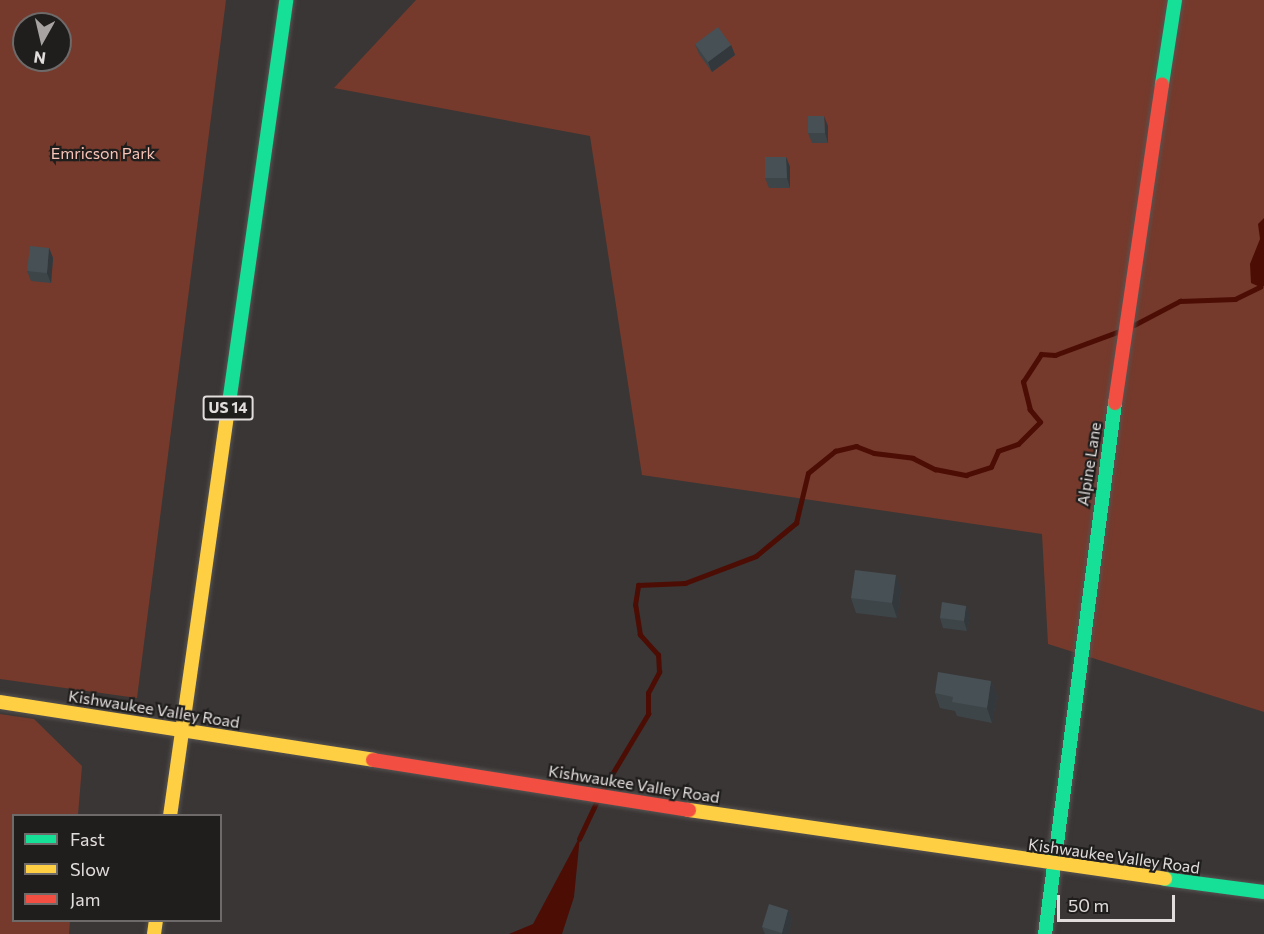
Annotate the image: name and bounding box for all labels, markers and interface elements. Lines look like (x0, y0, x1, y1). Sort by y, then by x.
north arrow (12, 12, 72, 72)
text: N (32, 48, 47, 69)
park label: Emricson Park (51, 143, 155, 163)
road number: US 14 (202, 396, 254, 420)
street label: Alpine Lane (1073, 421, 1105, 507)
street label: Kishwaukee Valley Road (67, 686, 241, 732)
street label: Kishwaukee Valley Road (547, 761, 721, 807)
legend (12, 814, 222, 922)
text: Fast (70, 828, 105, 850)
street label: Kishwaukee Valley Road (1027, 834, 1201, 878)
text: Slow (70, 858, 110, 880)
scale bar (1060, 883, 1178, 921)
text: Jam (70, 888, 100, 910)
text: 50 m (1068, 894, 1109, 916)

